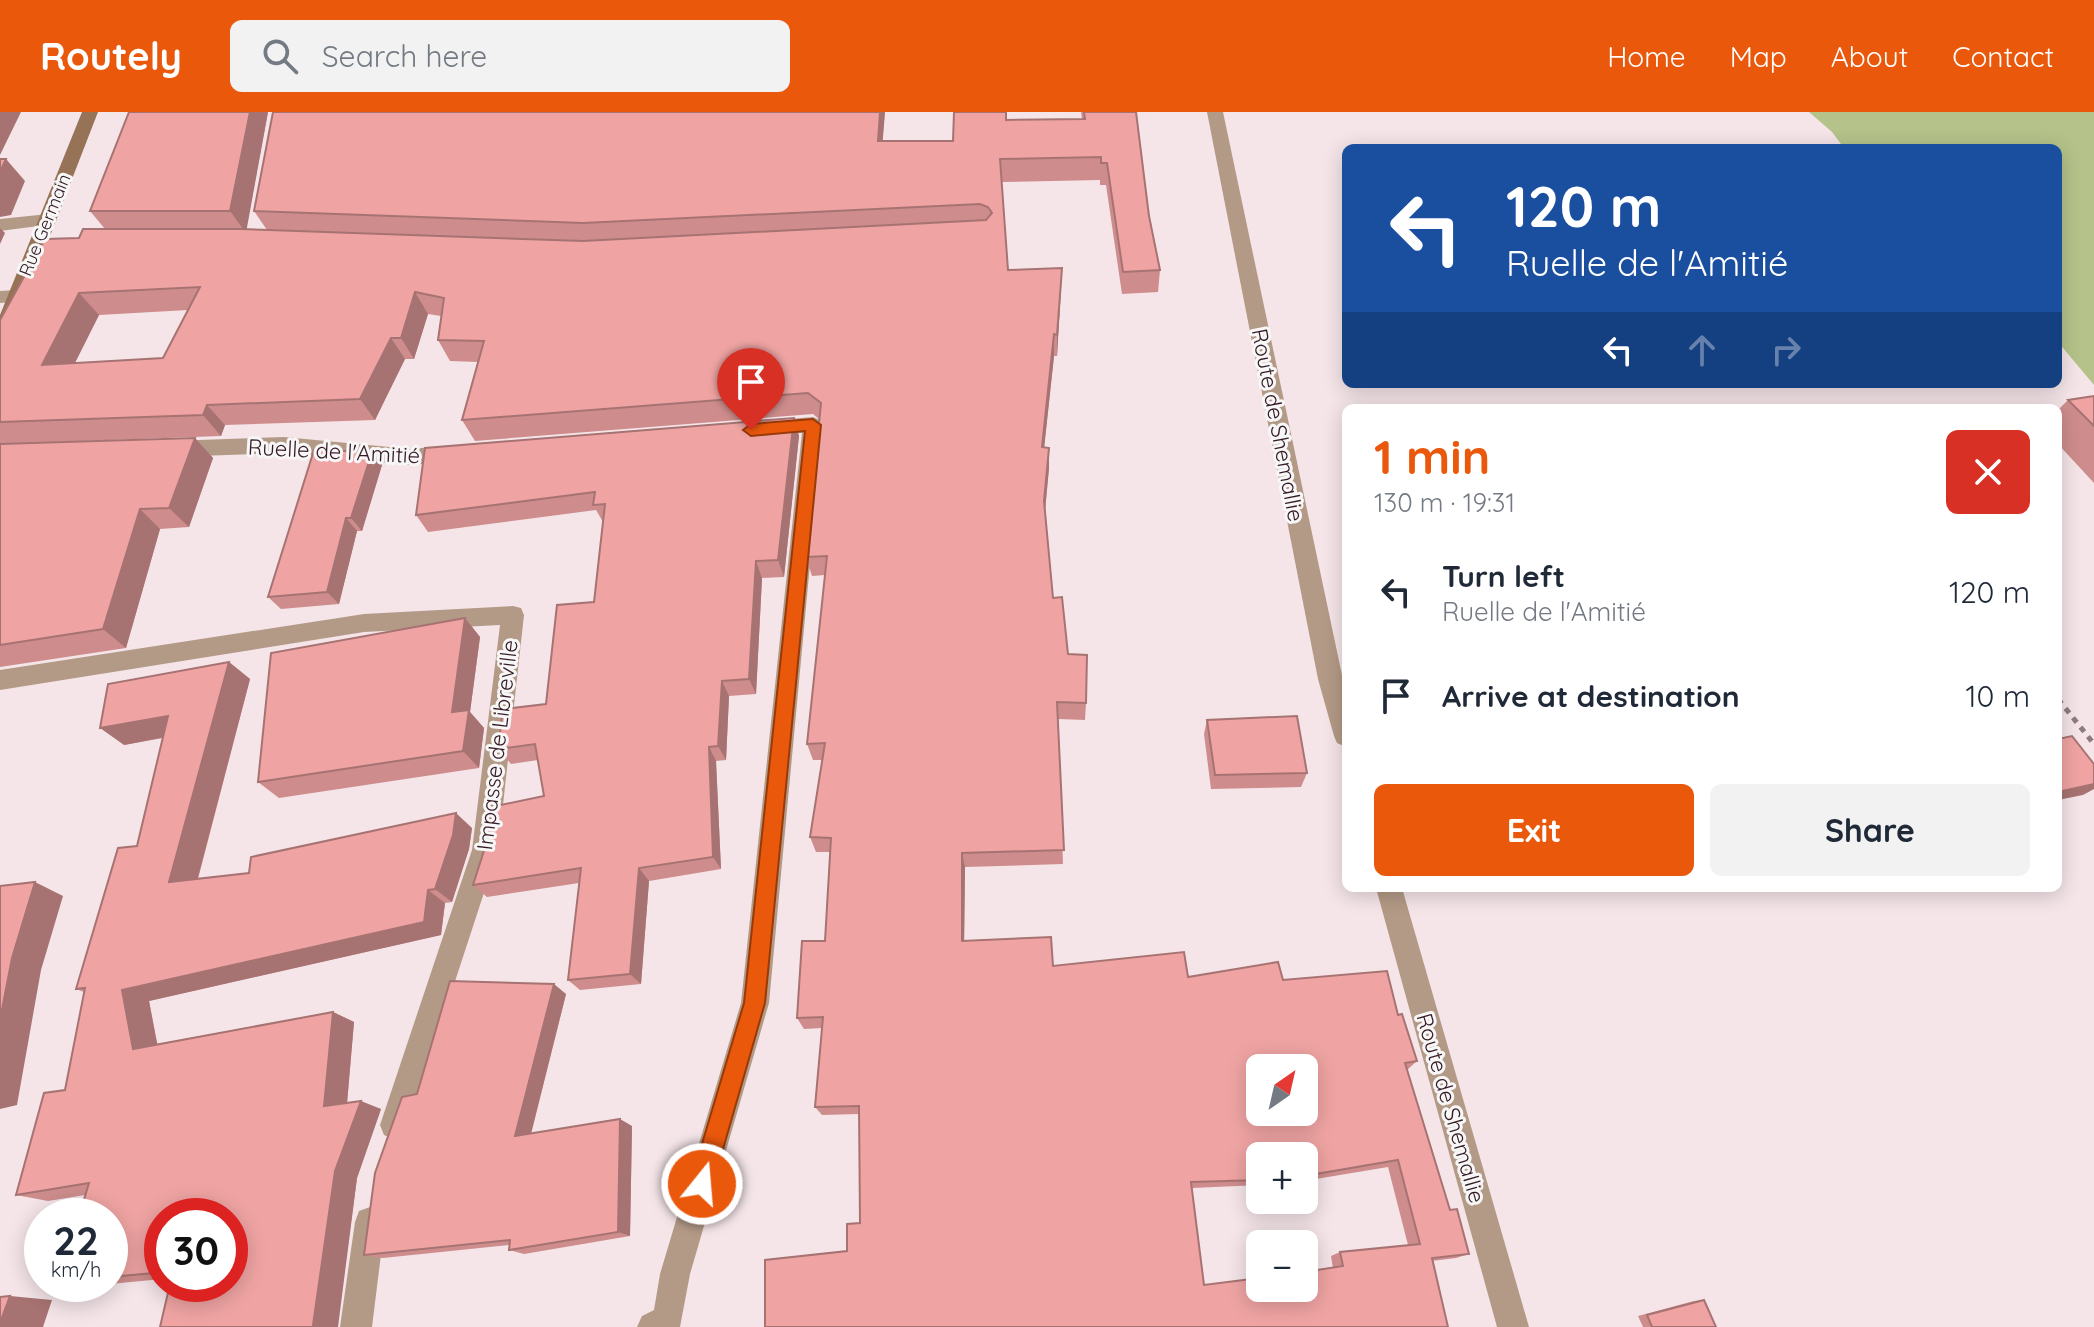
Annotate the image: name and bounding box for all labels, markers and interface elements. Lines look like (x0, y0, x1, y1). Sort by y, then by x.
search box (230, 20, 790, 92)
text: Routely (40, 32, 182, 80)
icon: search (258, 34, 302, 78)
text: Search here (322, 37, 487, 75)
text: Home (1607, 39, 1686, 74)
text: Map (1730, 39, 1787, 74)
text: About (1831, 39, 1908, 74)
text: Contact (1952, 39, 2054, 74)
street label: Rue Germain (14, 170, 76, 279)
text: 120 m (1506, 171, 1661, 241)
icon: left (1374, 176, 1478, 280)
text: Ruelle de l'Amitié (1506, 240, 1788, 285)
street label: Route de Shemallie (1246, 326, 1310, 524)
icon: left (1596, 328, 1640, 372)
icon: ahead (1680, 328, 1724, 372)
icon: right (1764, 328, 1808, 372)
pin (717, 348, 785, 430)
icon: arrive (729, 360, 773, 404)
text: 1 min (1374, 426, 1490, 486)
button: close (1946, 430, 2030, 514)
street label: Ruelle de l'Amitié (247, 433, 421, 469)
text: 130 m · 19:31 (1374, 486, 1515, 519)
text: Turn left (1442, 557, 1565, 595)
icon: left (1374, 570, 1418, 614)
text: 120 m (1949, 573, 2030, 611)
text: Ruelle de l'Amitié (1442, 595, 1646, 628)
street label: Impasse de Libreville (470, 638, 524, 852)
icon: arrive (1374, 674, 1418, 718)
text: Arrive at destination (1442, 677, 1740, 715)
text: 10 m (1966, 677, 2030, 715)
button: Exit (1374, 784, 1694, 876)
button: Share (1710, 784, 2030, 876)
street label: Route de Shemallie (1411, 1010, 1491, 1206)
north arrow (1246, 1054, 1318, 1126)
map controls (1246, 1054, 1318, 1302)
position arrow (660, 1142, 744, 1226)
button: + (1246, 1142, 1318, 1214)
speed limit sign: 30 (144, 1198, 248, 1302)
text: 22 (53, 1215, 99, 1265)
button: − (1246, 1230, 1318, 1302)
text: km/h (51, 1257, 101, 1282)

